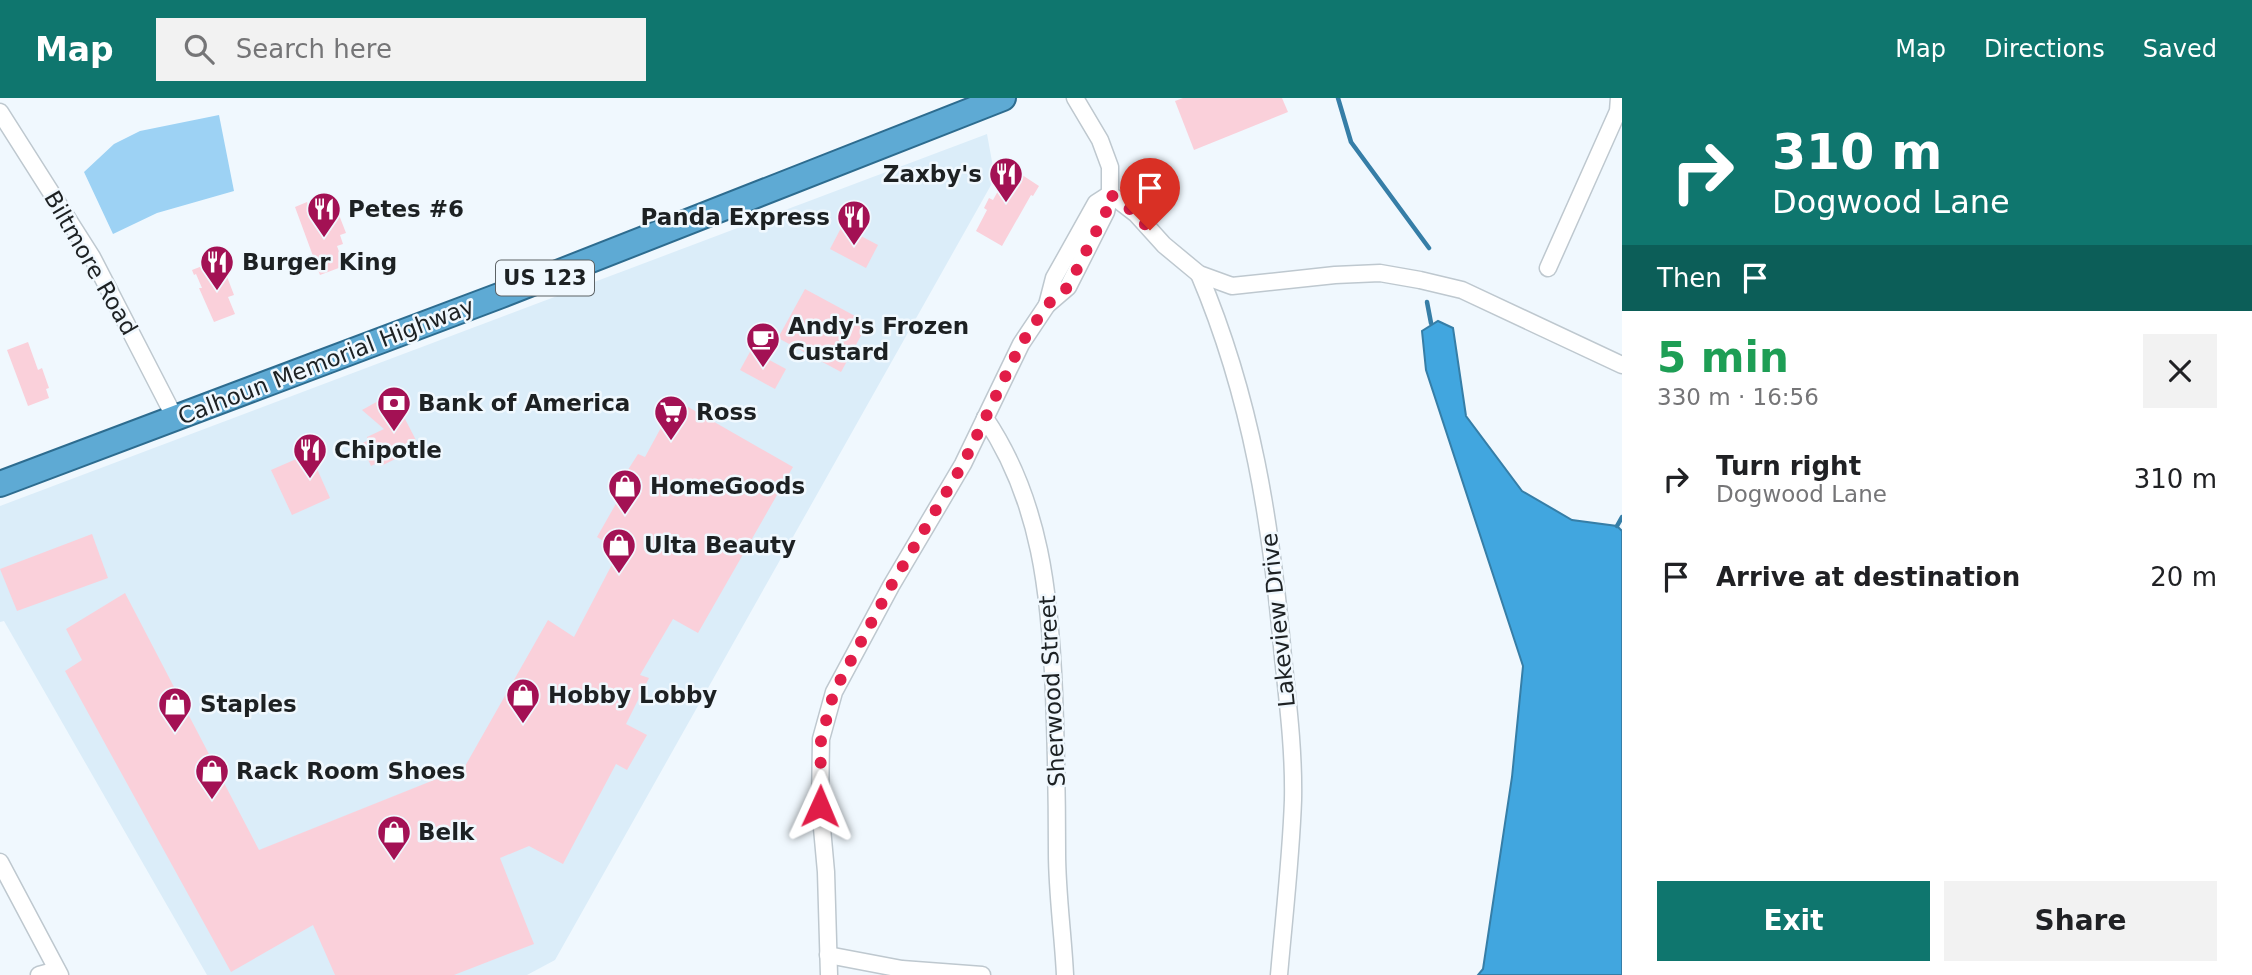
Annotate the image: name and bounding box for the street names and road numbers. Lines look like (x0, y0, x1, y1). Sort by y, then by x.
street label: Biltmore Road (39, 186, 143, 340)
road number: US 123 (496, 260, 594, 296)
street label: Calhoun Memorial Highway (174, 292, 478, 430)
street label: Lakeview Drive (1256, 532, 1300, 708)
street label: Sherwood Street (1034, 595, 1070, 787)

